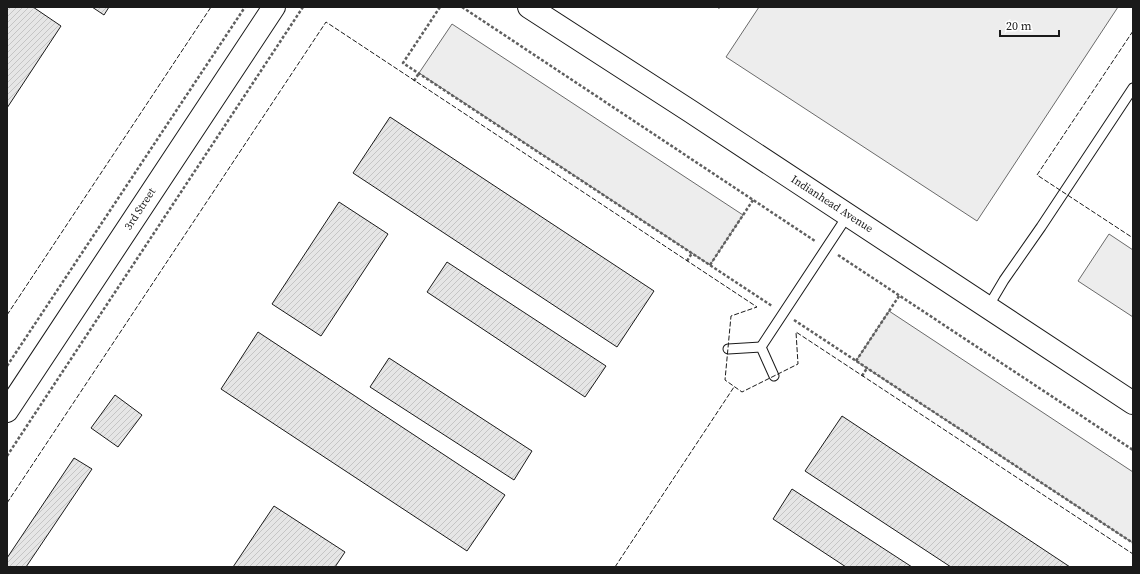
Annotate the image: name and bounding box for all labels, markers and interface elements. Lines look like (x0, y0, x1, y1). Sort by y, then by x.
scale bar (1000, 12, 1059, 38)
text: 20 m (1006, 18, 1032, 34)
street label: Indianhead Avenue (788, 172, 876, 236)
street label: 3rd Street (121, 185, 159, 233)

